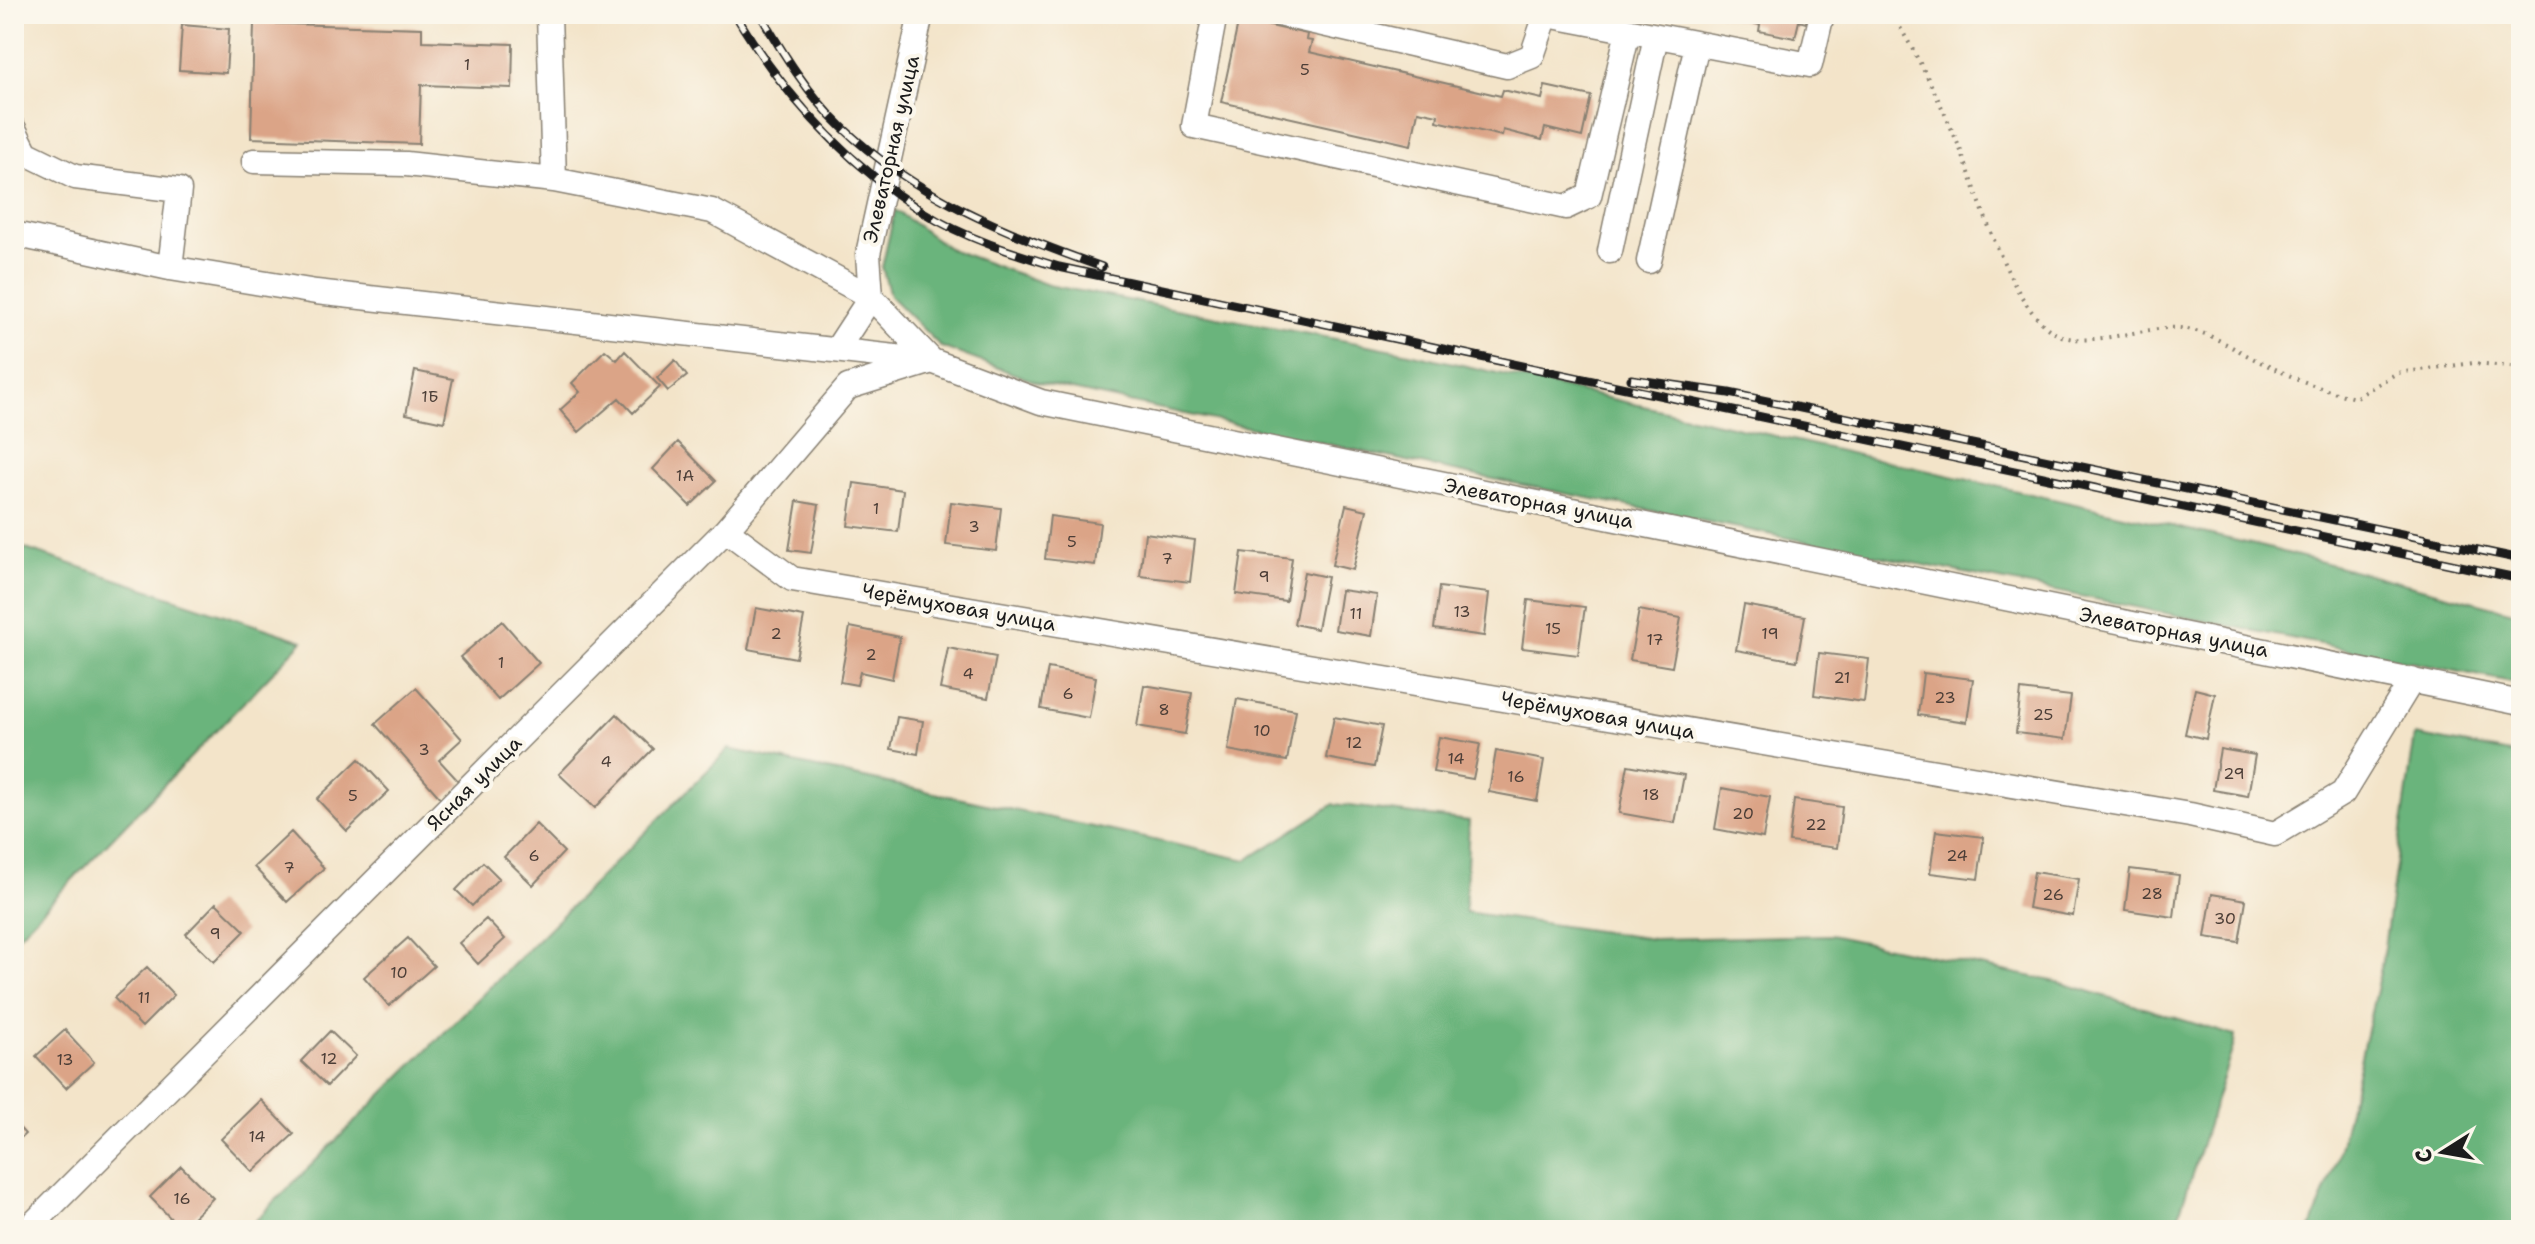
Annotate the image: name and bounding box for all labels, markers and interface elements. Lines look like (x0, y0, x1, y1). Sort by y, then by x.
street label: Элеваторная улица (857, 52, 925, 245)
house number: 1 (464, 54, 470, 75)
house number: 5 (1300, 59, 1310, 80)
house number: 1Б (421, 386, 439, 407)
house number: 1А (676, 465, 694, 486)
street label: Элеваторная улица (1442, 472, 1636, 534)
house number: 1 (873, 498, 879, 519)
house number: 3 (968, 516, 980, 537)
house number: 5 (1067, 531, 1077, 552)
house number: 7 (1161, 548, 1173, 569)
house number: 9 (1258, 566, 1270, 587)
street label: Черёмуховая улица (860, 577, 1058, 637)
house number: 13 (1453, 601, 1471, 622)
street label: Элеваторная улица (2077, 601, 2271, 663)
house number: 11 (1350, 603, 1362, 624)
house number: 15 (1545, 618, 1561, 639)
house number: 2 (770, 623, 782, 644)
house number: 19 (1761, 623, 1779, 644)
house number: 17 (1646, 629, 1664, 650)
house number: 2 (865, 644, 877, 665)
house number: 1 (498, 652, 504, 673)
house number: 4 (962, 663, 974, 684)
house number: 21 (1833, 667, 1851, 688)
house number: 6 (1062, 683, 1074, 704)
street label: Черёмуховая улица (1499, 685, 1697, 745)
house number: 23 (1934, 687, 1956, 708)
house number: 8 (1158, 699, 1170, 720)
house number: 25 (2033, 704, 2053, 725)
house number: 10 (1253, 720, 1271, 741)
street label: Ясная улица (421, 730, 527, 836)
house number: 12 (1345, 732, 1363, 753)
house number: 3 (418, 739, 430, 760)
house number: 14 (1447, 748, 1465, 769)
house number: 4 (600, 751, 612, 772)
house number: 29 (2223, 763, 2245, 784)
house number: 16 (1507, 766, 1525, 787)
house number: 18 (1642, 784, 1660, 805)
house number: 5 (348, 785, 358, 806)
house number: 20 (1732, 803, 1754, 824)
house number: 22 (1805, 814, 1827, 835)
house number: 6 (528, 845, 540, 866)
house number: 24 (1946, 845, 1968, 866)
house number: 7 (283, 857, 295, 878)
house number: 28 (2141, 883, 2163, 904)
house number: 26 (2042, 884, 2064, 905)
house number: 30 (2214, 908, 2236, 929)
house number: 9 (209, 923, 221, 944)
house number: 10 (390, 962, 408, 983)
house number: 11 (138, 987, 150, 1008)
house number: 12 (320, 1048, 338, 1069)
house number: 13 (56, 1049, 74, 1070)
north arrow (2403, 1112, 2483, 1192)
house number: 14 (248, 1126, 266, 1147)
text: С (2408, 1146, 2439, 1165)
house number: 16 (173, 1188, 191, 1209)

